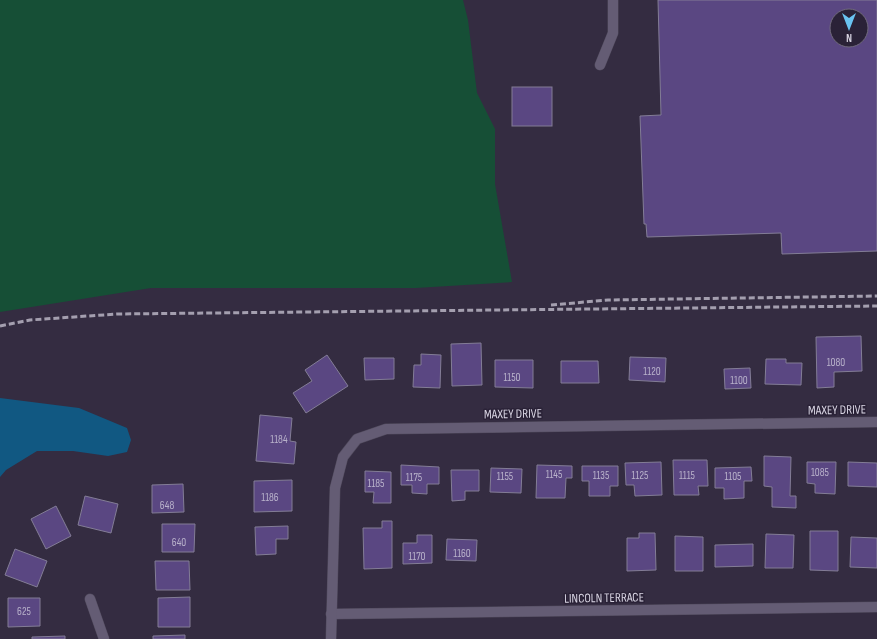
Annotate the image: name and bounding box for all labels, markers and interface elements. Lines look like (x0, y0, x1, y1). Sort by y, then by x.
north arrow (829, 8, 869, 48)
text: N (846, 31, 852, 44)
house number: 1080 (827, 356, 845, 369)
house number: 1120 (643, 365, 661, 378)
house number: 1150 (503, 371, 521, 384)
house number: 1100 (730, 374, 748, 387)
street label: MAXEY DRIVE (808, 401, 866, 419)
street label: MAXEY DRIVE (484, 405, 542, 423)
house number: 1184 (270, 433, 288, 446)
house number: 1085 (811, 466, 829, 479)
house number: 1145 (546, 468, 562, 481)
house number: 1135 (593, 469, 609, 482)
house number: 1125 (632, 469, 648, 482)
house number: 1115 (679, 469, 695, 482)
house number: 1155 (497, 470, 513, 483)
house number: 1105 (724, 470, 742, 483)
house number: 1175 (406, 471, 422, 484)
house number: 1185 (368, 477, 384, 490)
house number: 1186 (261, 491, 279, 504)
house number: 648 (160, 499, 174, 512)
house number: 640 (172, 536, 186, 549)
house number: 1160 (453, 547, 471, 560)
house number: 1170 (409, 550, 426, 563)
street label: LINCOLN TERRACE (564, 589, 644, 607)
house number: 625 (17, 605, 31, 618)

